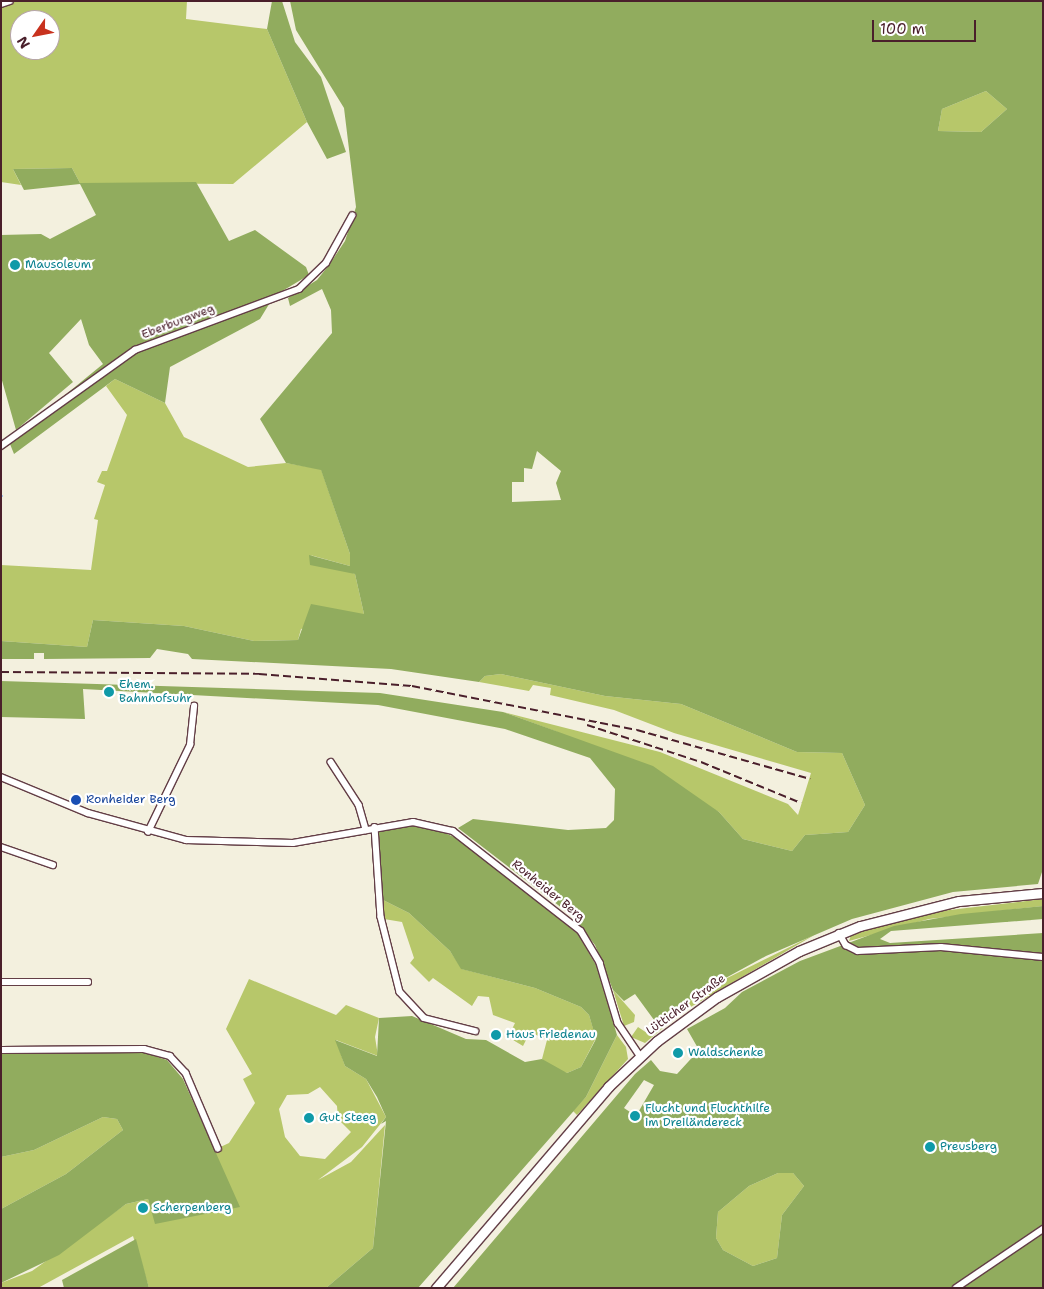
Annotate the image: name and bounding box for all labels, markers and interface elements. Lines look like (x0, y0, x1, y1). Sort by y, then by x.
north arrow (10, 10, 60, 60)
scale bar (874, 10, 978, 42)
text: 100 m (880, 19, 925, 39)
text: N (13, 33, 34, 52)
place label: Mausoleum (25, 258, 91, 272)
marker: Mausoleum (9, 259, 21, 271)
street label: Eberburgweg (140, 302, 216, 342)
place label: Ehem. Bahnhofsuhr (119, 678, 192, 706)
marker: Ehem. Bahnhofsuhr (103, 686, 115, 698)
place label: Ronheider Berg (86, 793, 176, 807)
marker: Ronheider Berg (70, 794, 82, 806)
street label: Ronheider Berg (509, 857, 587, 925)
street label: Lütticher Straße (644, 971, 728, 1039)
place label: Haus Friedenau (506, 1028, 596, 1042)
marker: Haus Friedenau (490, 1029, 502, 1041)
place label: Waldschenke (688, 1046, 764, 1060)
marker: Waldschenke (672, 1047, 684, 1059)
place label: Flucht und Fluchthilfe im Dreiländereck (645, 1102, 770, 1130)
marker: Flucht und Fluchthilfe im Dreiländereck (629, 1110, 641, 1122)
place label: Gut Steeg (319, 1111, 376, 1125)
marker: Gut Steeg (303, 1112, 315, 1124)
place label: Preusberg (940, 1140, 997, 1154)
marker: Preusberg (924, 1141, 936, 1153)
place label: Scherpenberg (153, 1201, 231, 1215)
marker: Scherpenberg (137, 1202, 149, 1214)

